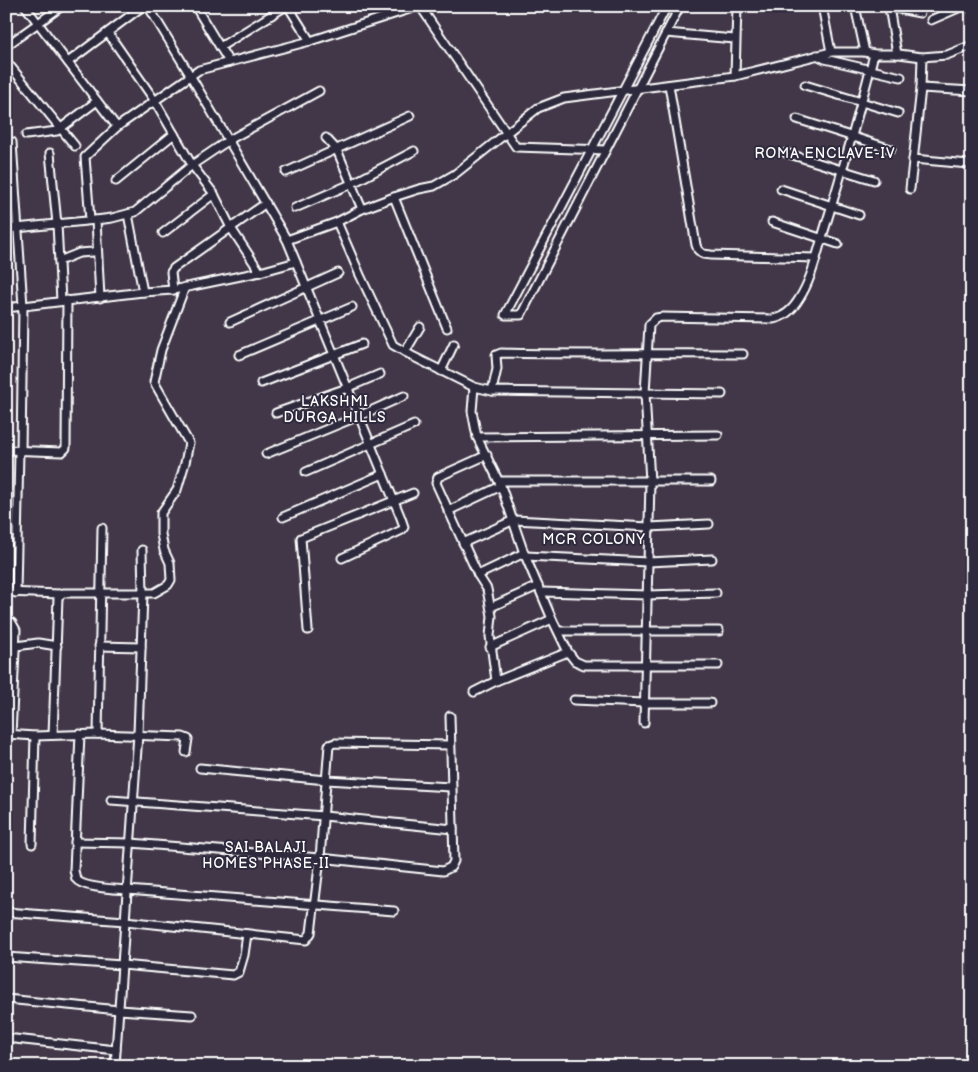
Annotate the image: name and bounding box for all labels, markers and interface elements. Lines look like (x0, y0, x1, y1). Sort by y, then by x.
district label: ROMA ENCLAVE-IV (754, 145, 896, 162)
district label: LAKSHMI DURGA HILLS (283, 393, 387, 426)
district label: MCR COLONY (542, 531, 646, 548)
district label: SAI BALAJI HOMES PHASE-II (202, 839, 330, 872)

